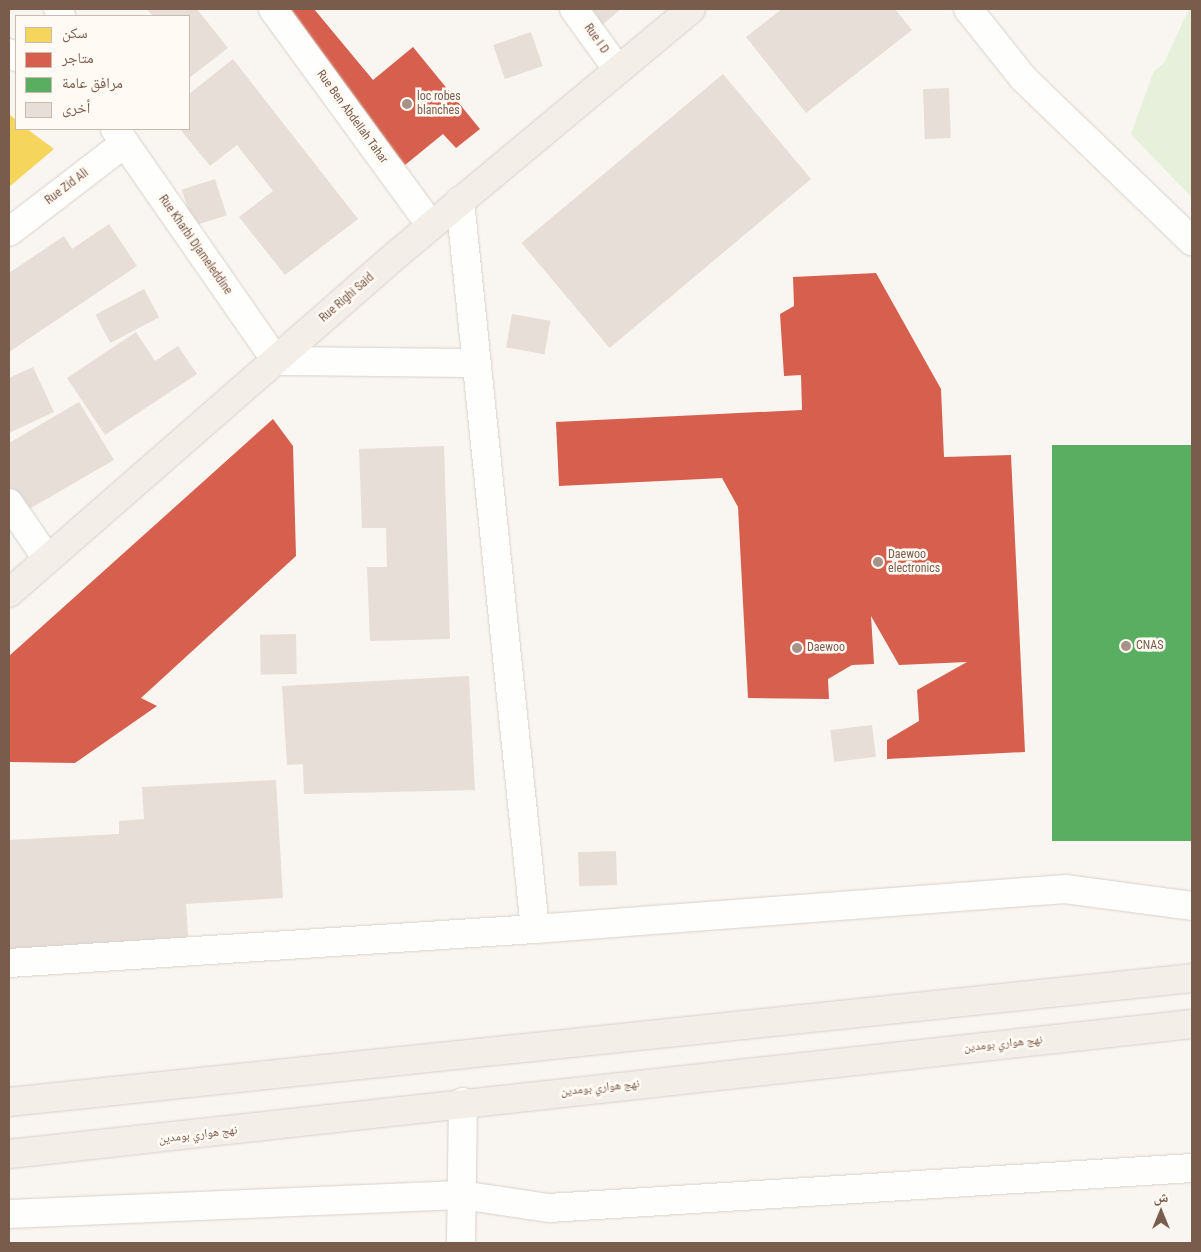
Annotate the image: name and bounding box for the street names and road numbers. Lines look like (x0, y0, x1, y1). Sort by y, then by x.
street label: Rue I D (581, 21, 611, 57)
street label: Rue Ben Abdellah Tahar (313, 67, 391, 167)
street label: Rue Zid Ali (42, 166, 92, 208)
street label: Rue Kharbi Djameleddine (155, 192, 235, 298)
street label: Rue Righi Said (317, 270, 377, 326)
street label: نهج هواري بومدين (963, 1033, 1043, 1055)
street label: نهج هواري بومدين (560, 1077, 640, 1099)
street label: نهج هواري بومدين (158, 1123, 238, 1147)

